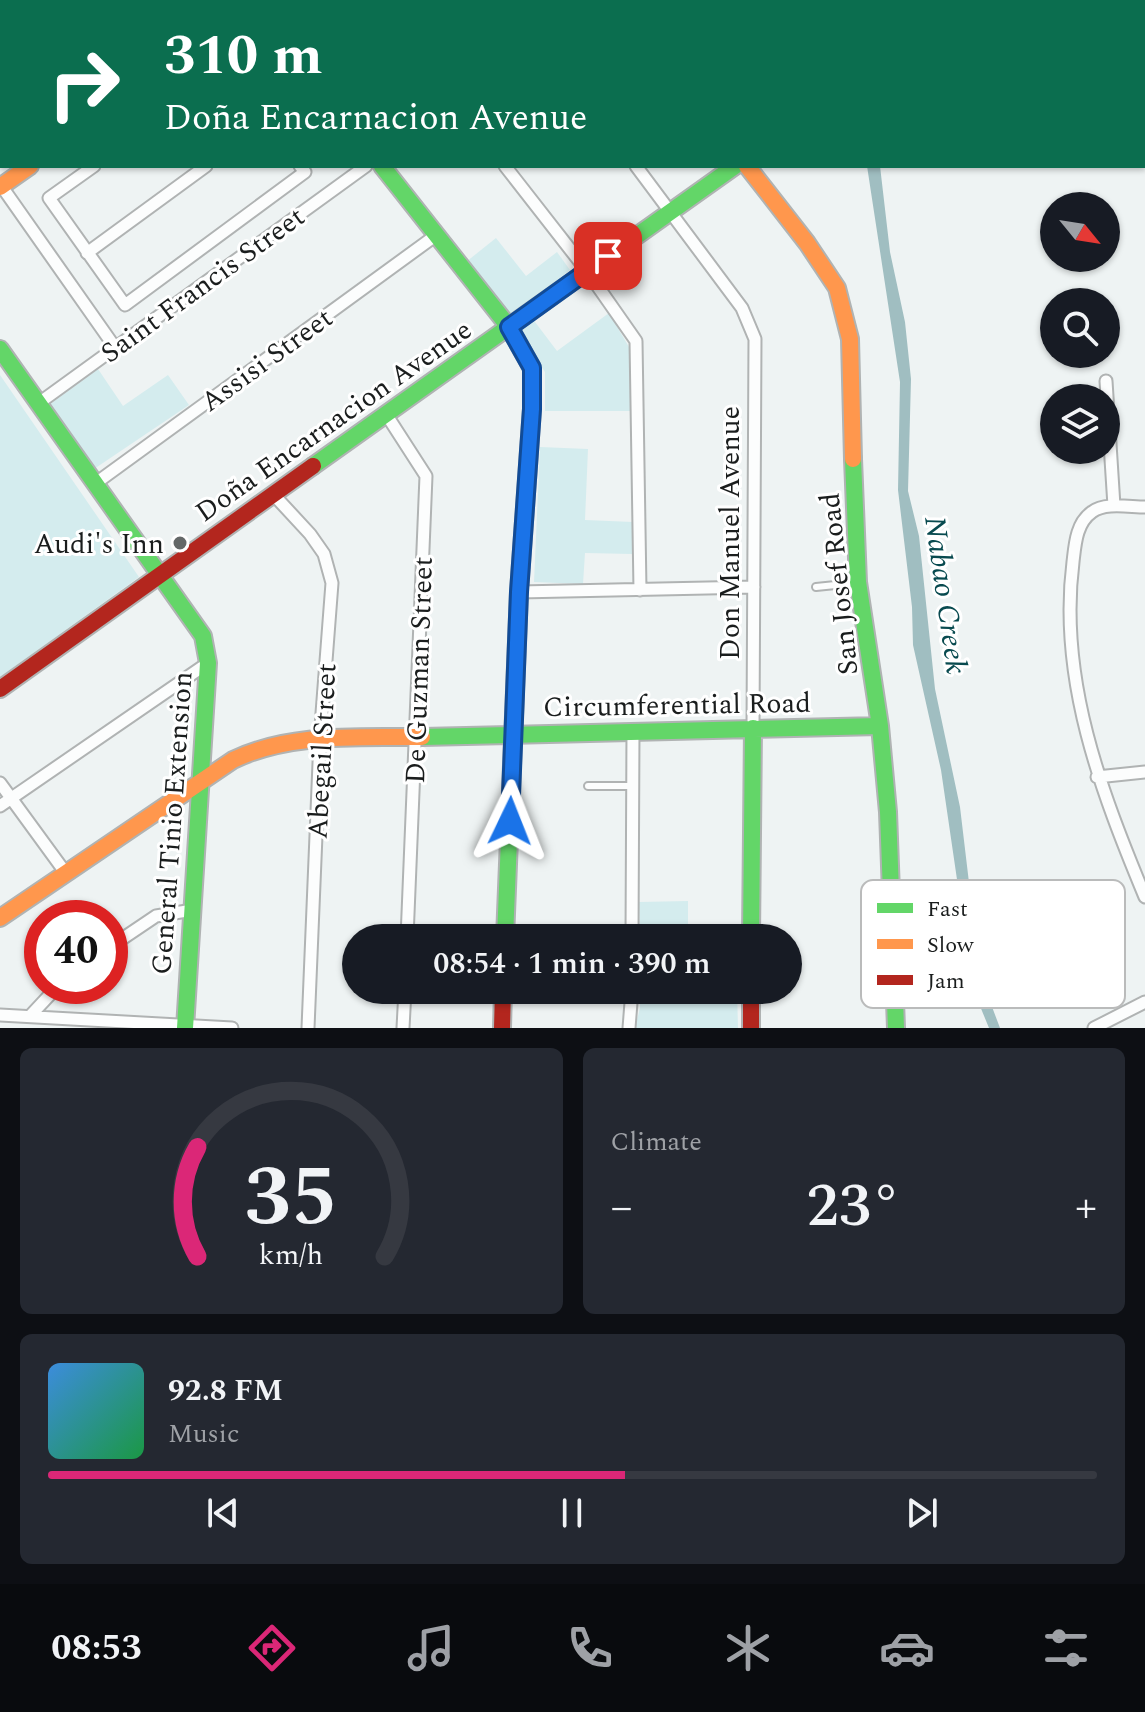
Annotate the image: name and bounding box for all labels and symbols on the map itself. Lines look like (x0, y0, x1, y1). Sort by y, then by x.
north arrow (1040, 192, 1120, 272)
street label: Saint Francis Street (92, 196, 314, 374)
pin (574, 222, 642, 290)
street label: Assisi Street (192, 297, 342, 423)
street label: Doña Encarnacion Avenue (187, 309, 481, 533)
street label: Don Manuel Avenue (709, 406, 752, 660)
street label: San Josef Road (809, 490, 870, 677)
water label: Nabao Creek (911, 513, 979, 677)
place label: Audi's Inn (34, 523, 164, 566)
marker: Audi's Inn (171, 534, 189, 552)
street label: De Guzman Street (394, 556, 445, 784)
street label: Abegail Street (296, 662, 349, 840)
street label: General Tinio Extension (140, 670, 205, 976)
street label: Circumferential Road (543, 682, 811, 729)
position arrow (468, 779, 552, 863)
legend (861, 880, 1125, 1008)
text: Fast (927, 893, 968, 926)
speed limit sign: 40 (24, 900, 128, 1004)
text: Slow (927, 929, 975, 962)
text: Jam (927, 965, 965, 998)

